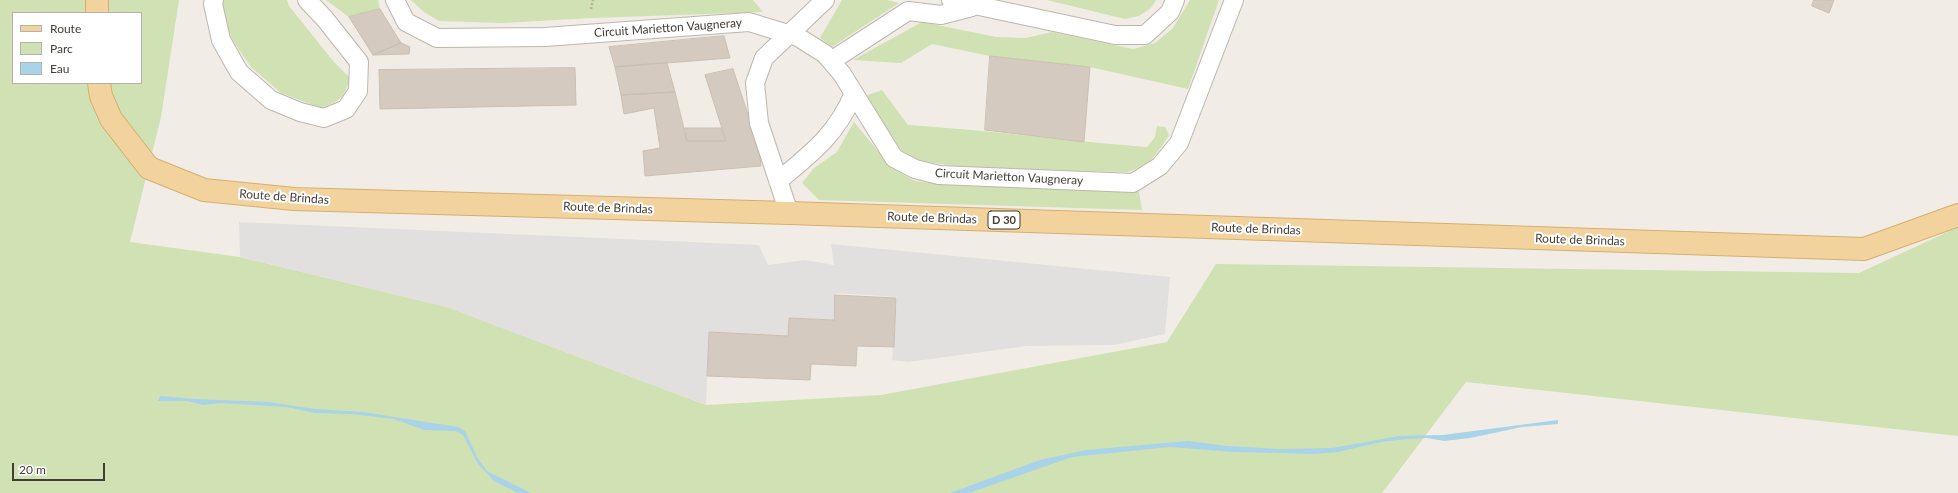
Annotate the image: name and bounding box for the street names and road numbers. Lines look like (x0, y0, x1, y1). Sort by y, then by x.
street label: Circuit Marietton Vaugneray (594, 16, 742, 40)
street label: Circuit Marietton Vaugneray (935, 166, 1083, 188)
street label: Route de Brindas (239, 187, 329, 207)
street label: Route de Brindas (563, 199, 653, 217)
street label: Route de Brindas (887, 209, 977, 227)
road number: D 30 (988, 211, 1020, 229)
street label: Route de Brindas (1211, 220, 1301, 238)
street label: Route de Brindas (1535, 231, 1625, 249)

